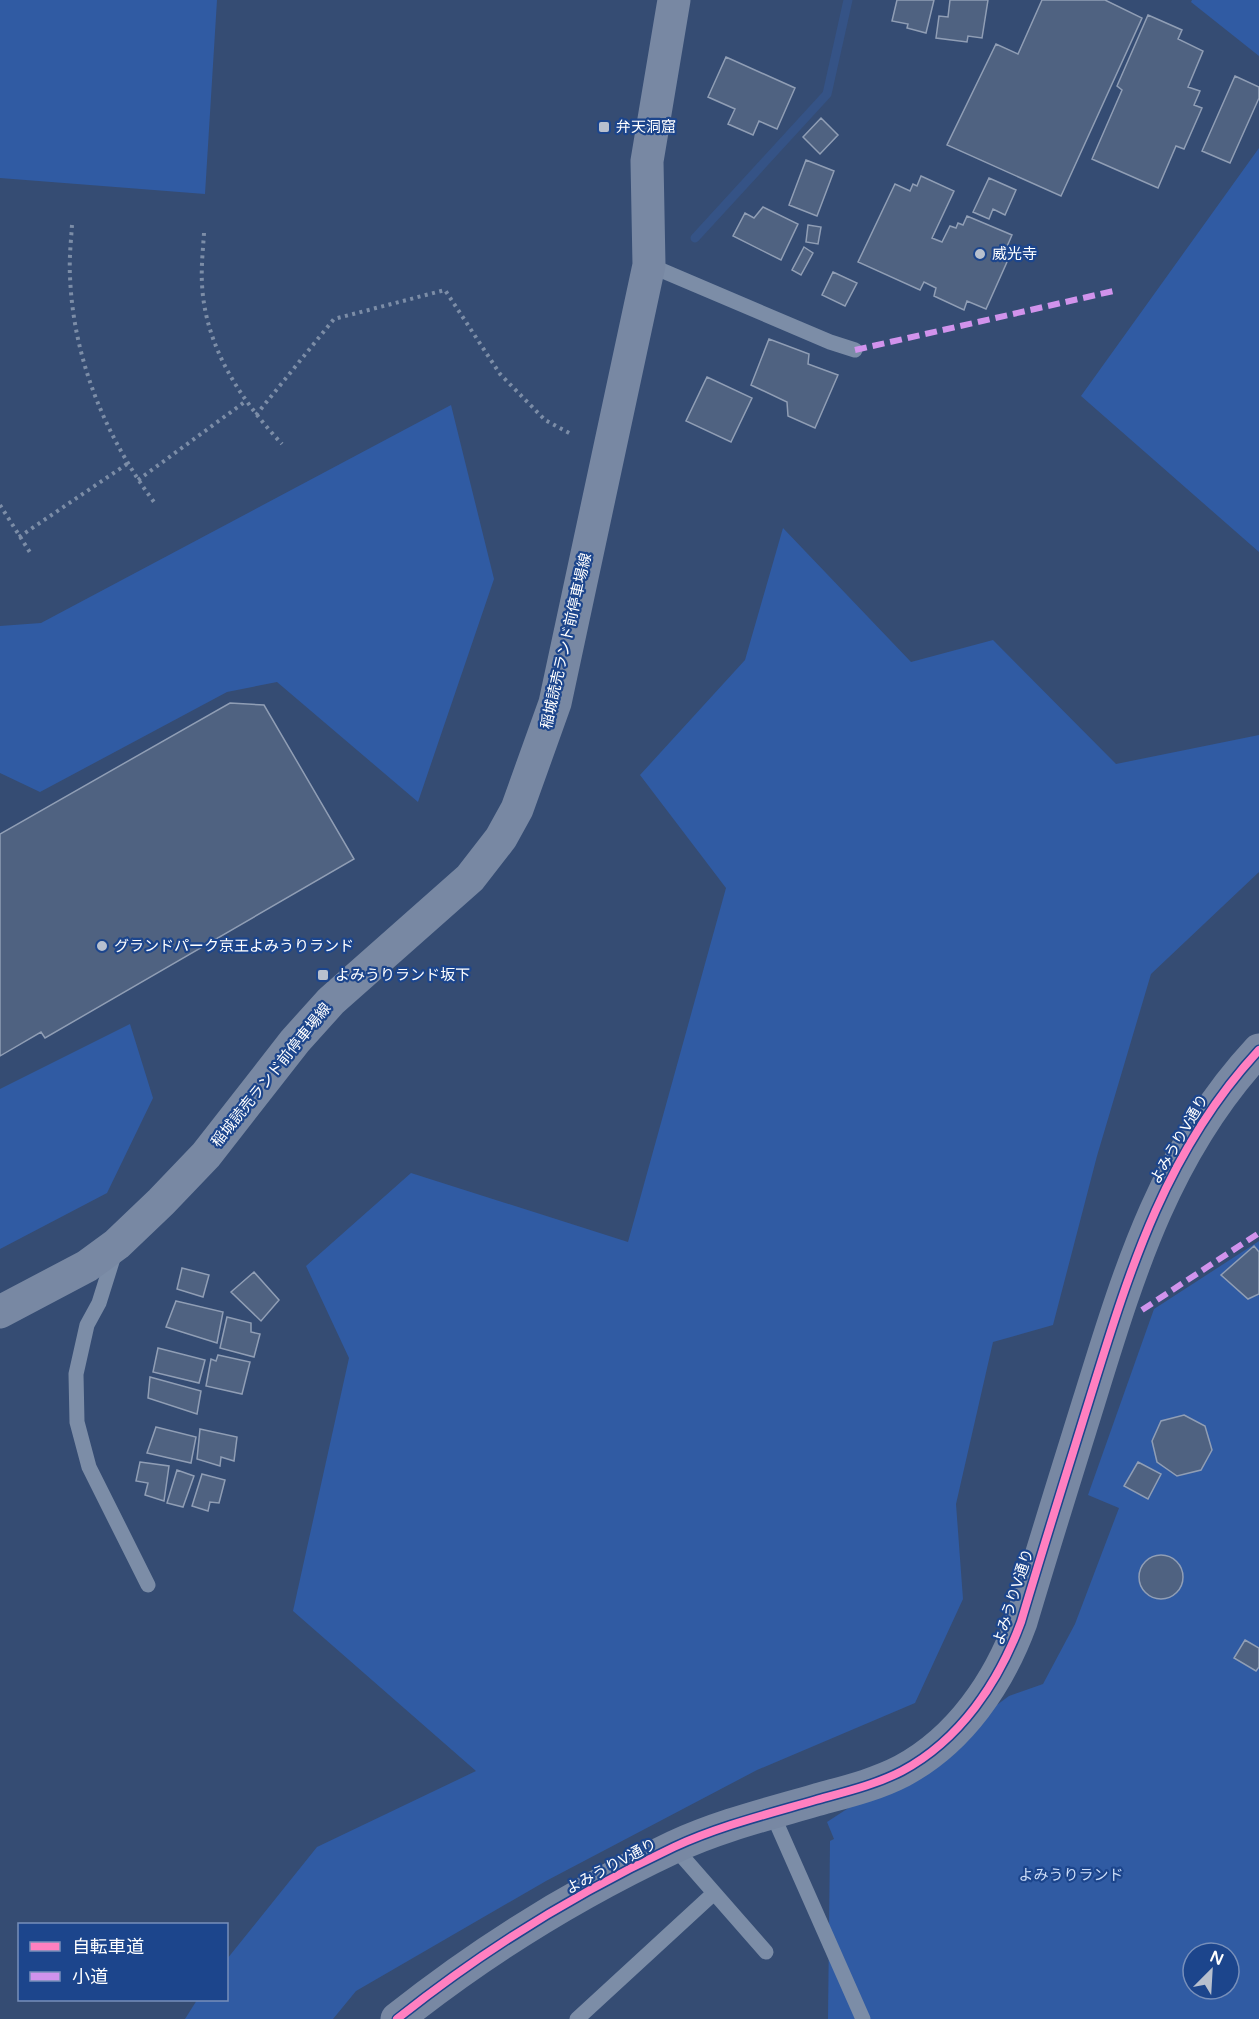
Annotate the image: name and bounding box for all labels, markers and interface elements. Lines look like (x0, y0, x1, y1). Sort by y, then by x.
place label: 弁天洞窟 (616, 118, 676, 136)
marker: 弁天洞窟 (597, 120, 611, 134)
place label: 威光寺 (992, 245, 1037, 263)
marker: 威光寺 (973, 247, 987, 261)
street label: 稲城読売ランド前停車場線 (537, 551, 595, 731)
place label: グランドパーク京王よみうりランド (114, 937, 354, 955)
marker: グランドパーク京王よみうりランド (95, 939, 109, 953)
place label: よみうりランド坂下 (335, 966, 470, 984)
marker: よみうりランド坂下 (316, 968, 330, 982)
street label: 稲城読売ランド前停車場線 (207, 999, 335, 1151)
street label: よみうりV通り (1146, 1091, 1212, 1187)
street label: よみうりV通り (989, 1546, 1037, 1648)
street label: よみうりV通り (562, 1834, 660, 1898)
park label: よみうりランド (1018, 1866, 1124, 1884)
legend (18, 1923, 228, 2001)
text: 自転車道 (72, 1936, 144, 1958)
north arrow (1181, 1941, 1241, 2001)
text: N (1207, 1946, 1227, 1970)
text: 小道 (72, 1966, 108, 1988)

